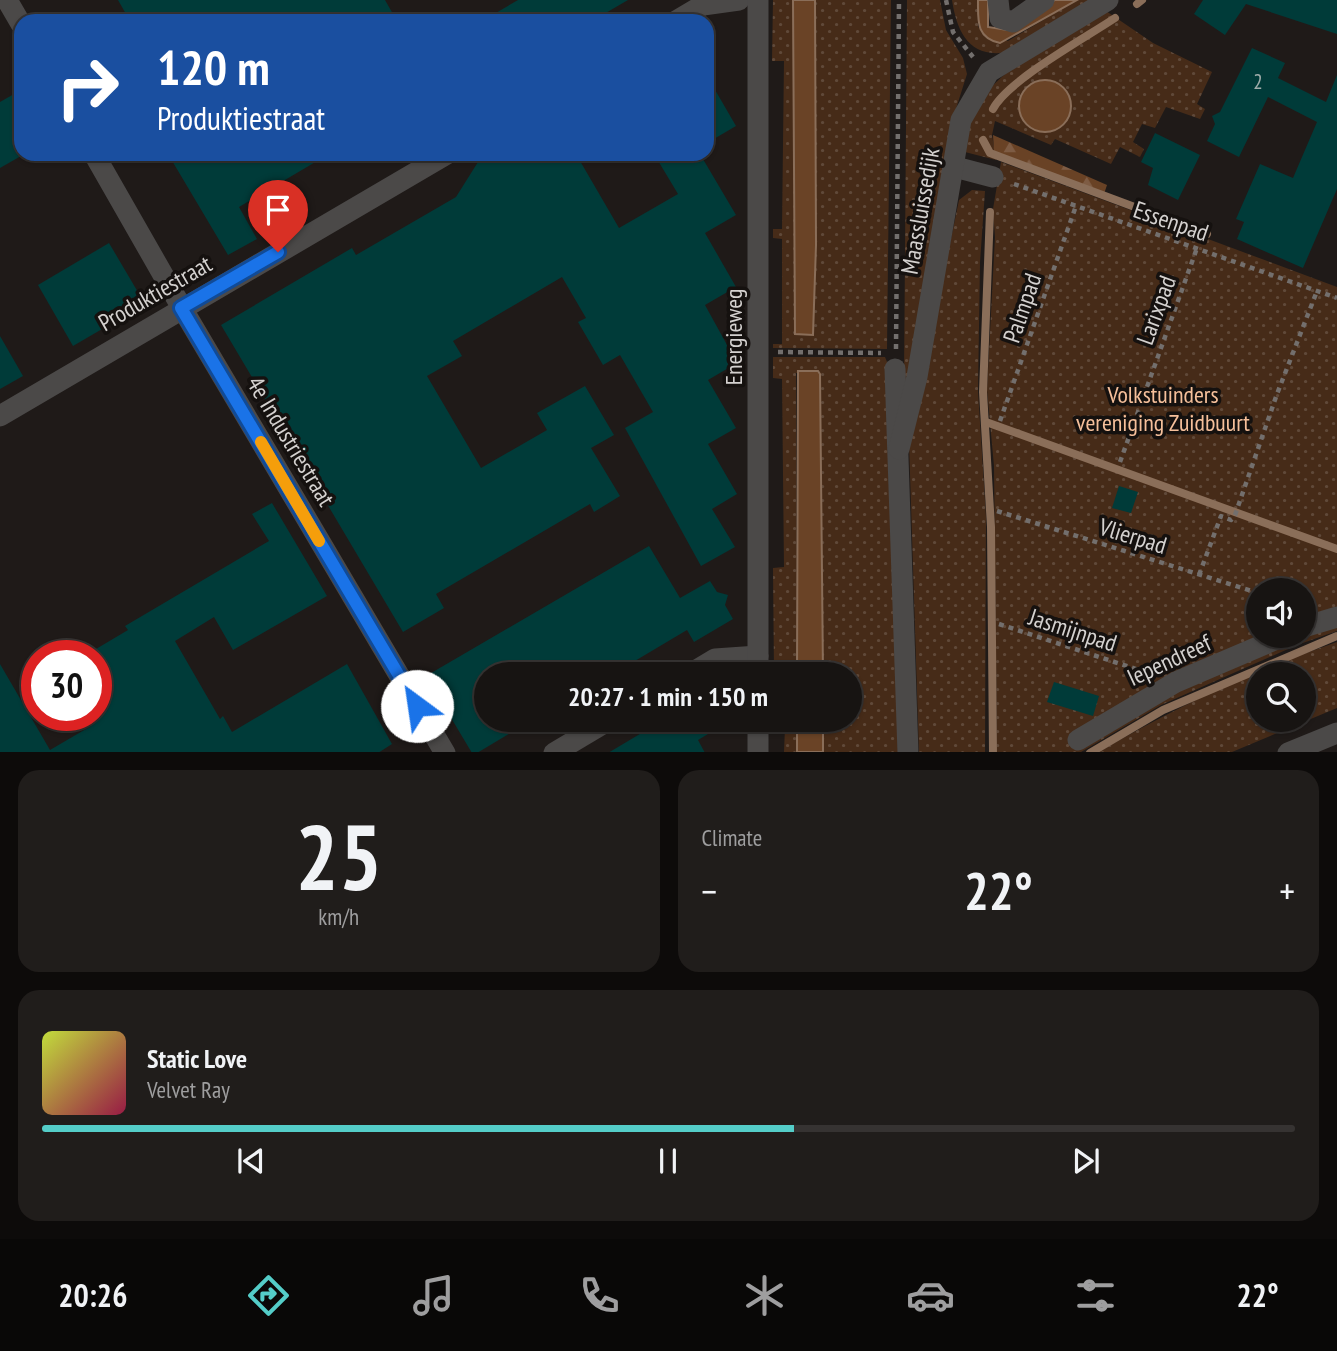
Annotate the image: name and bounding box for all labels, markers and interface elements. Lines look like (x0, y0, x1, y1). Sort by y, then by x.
text: 120 m (157, 35, 270, 99)
icon: right (42, 42, 133, 133)
house number: 2 (1253, 68, 1263, 95)
text: Produktiestraat (157, 97, 325, 139)
street label: Maassluissedijk (894, 145, 947, 277)
pin (248, 180, 308, 252)
icon: arrive (259, 191, 297, 229)
street label: Essenpad (1129, 194, 1213, 248)
street label: Produktiestraat (93, 248, 218, 338)
street label: Palmpad (996, 269, 1048, 347)
street label: Larixpad (1129, 271, 1183, 349)
street label: Energieweg (718, 289, 749, 385)
street label: 4e Industriestraat (240, 370, 342, 512)
park label: Volkstuinders vereniging Zuidbuurt (1076, 379, 1250, 438)
street label: Vlierpad (1095, 511, 1170, 561)
map controls (1246, 578, 1316, 732)
button: sound (1246, 578, 1316, 648)
street label: Jasmijnpad (1024, 601, 1121, 659)
street label: Iependreef (1122, 627, 1217, 693)
speed limit sign: 30 (21, 640, 112, 731)
button: search (1246, 662, 1316, 732)
position arrow (380, 669, 454, 743)
text: 20:27 · 1 min · 150 m (568, 680, 768, 713)
text: 25 (295, 797, 382, 915)
text: Climate (702, 823, 762, 852)
text: 22° (964, 857, 1033, 924)
text: − (702, 866, 717, 915)
text: + (1279, 866, 1295, 915)
text: km/h (318, 902, 359, 931)
text: Static Love (147, 1042, 247, 1075)
text: Velvet Ray (147, 1075, 230, 1104)
icon: previous (232, 1142, 270, 1180)
icon: pause (649, 1142, 687, 1180)
icon: next (1067, 1142, 1105, 1180)
icon: directions (244, 1271, 293, 1320)
icon: music (409, 1271, 458, 1320)
icon: phone (575, 1271, 624, 1320)
icon: climate (740, 1271, 789, 1320)
icon: car (906, 1271, 955, 1320)
icon: filters (1071, 1271, 1120, 1320)
text: 20:26 (58, 1274, 127, 1316)
text: 22° (1237, 1274, 1279, 1316)

